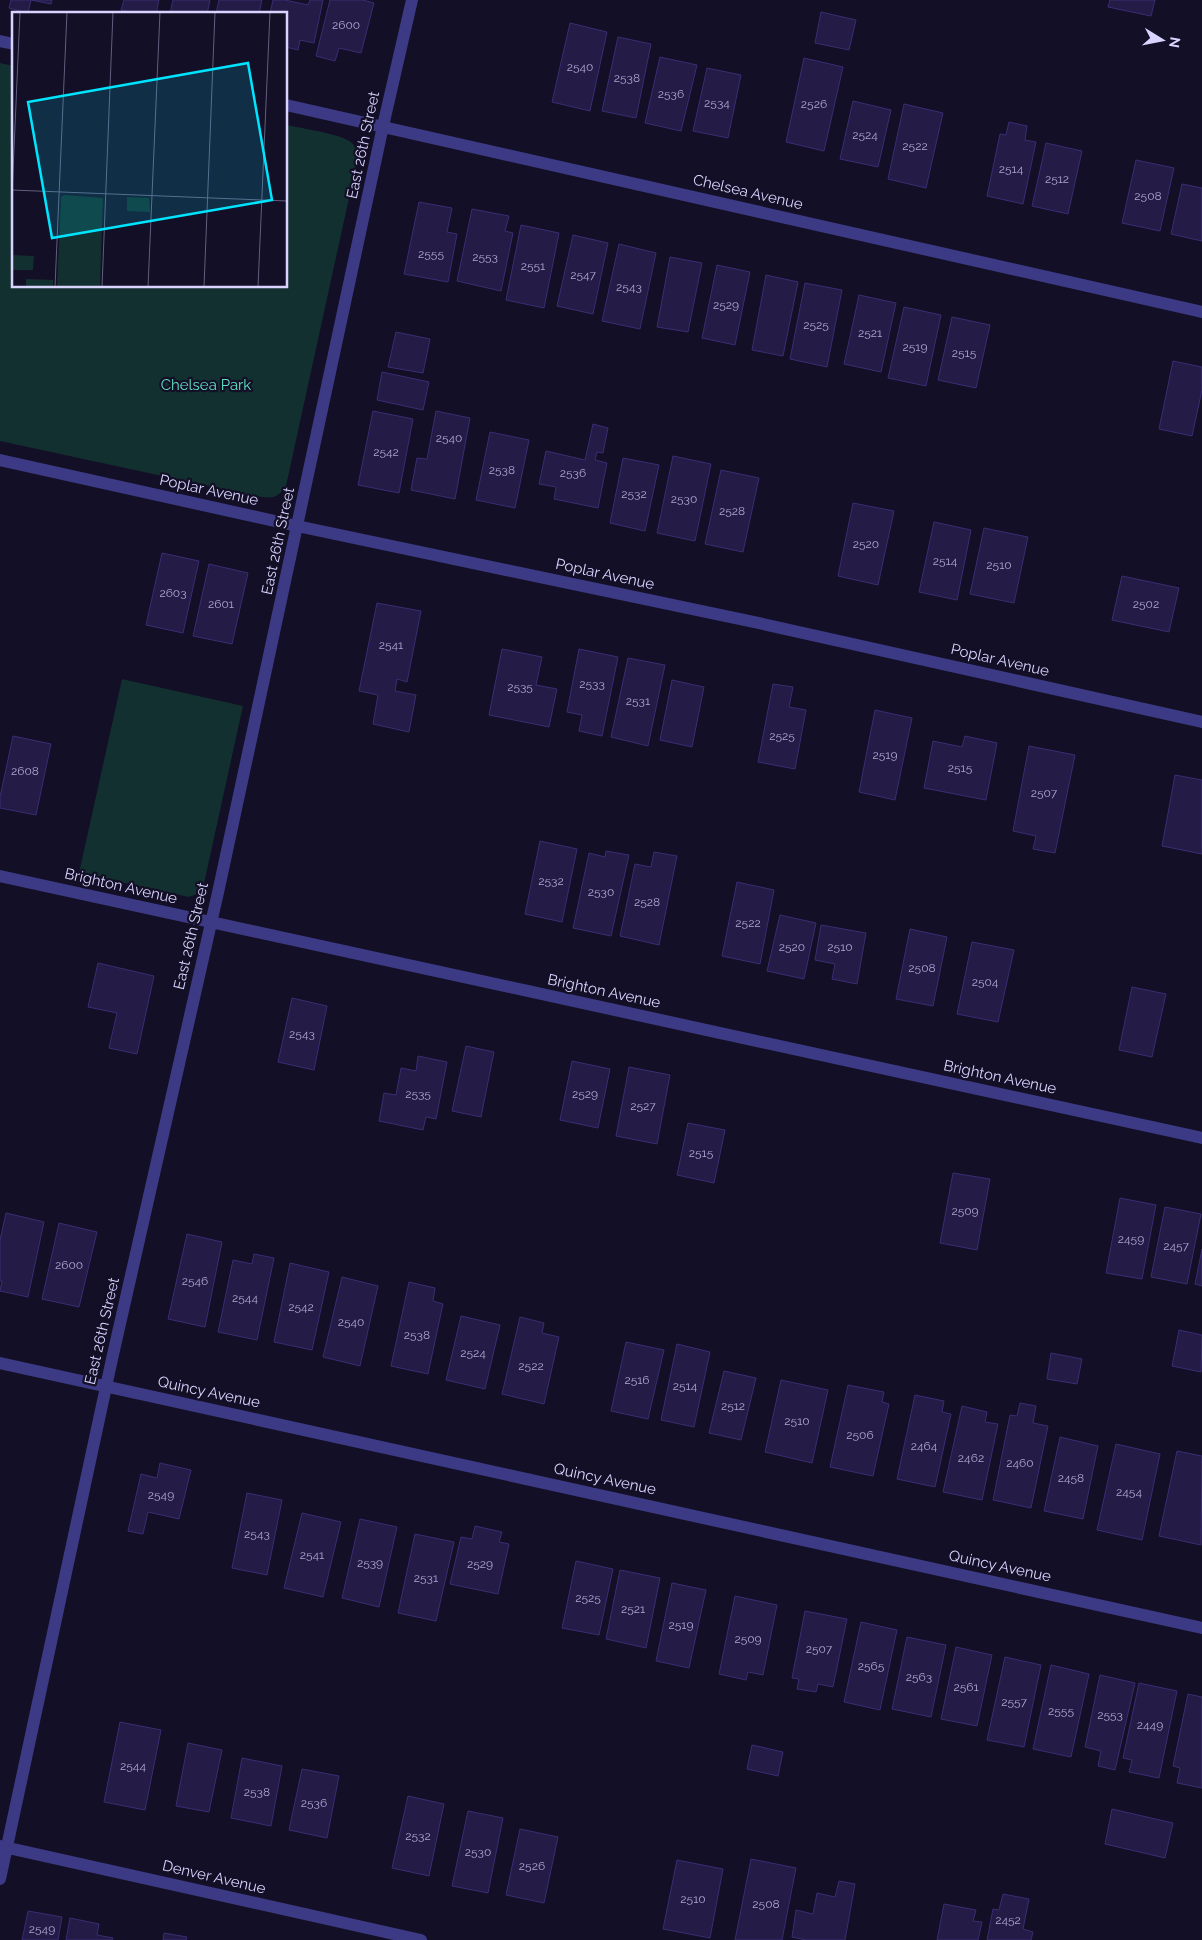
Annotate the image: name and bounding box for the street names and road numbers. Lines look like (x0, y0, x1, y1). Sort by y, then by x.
street label: East 26th Street (343, 90, 383, 200)
street label: Chelsea Avenue (691, 171, 805, 213)
street label: Poplar Avenue (158, 471, 260, 509)
street label: East 26th Street (258, 486, 298, 596)
street label: Poplar Avenue (554, 555, 656, 593)
street label: Poplar Avenue (949, 640, 1051, 680)
street label: Brighton Avenue (63, 864, 179, 908)
street label: East 26th Street (170, 881, 212, 991)
street label: Brighton Avenue (546, 970, 662, 1012)
street label: Brighton Avenue (942, 1056, 1058, 1098)
street label: East 26th Street (81, 1276, 123, 1386)
street label: Quincy Avenue (156, 1372, 262, 1412)
street label: Quincy Avenue (552, 1459, 658, 1499)
street label: Quincy Avenue (947, 1546, 1053, 1586)
street label: Denver Avenue (161, 1856, 268, 1898)

